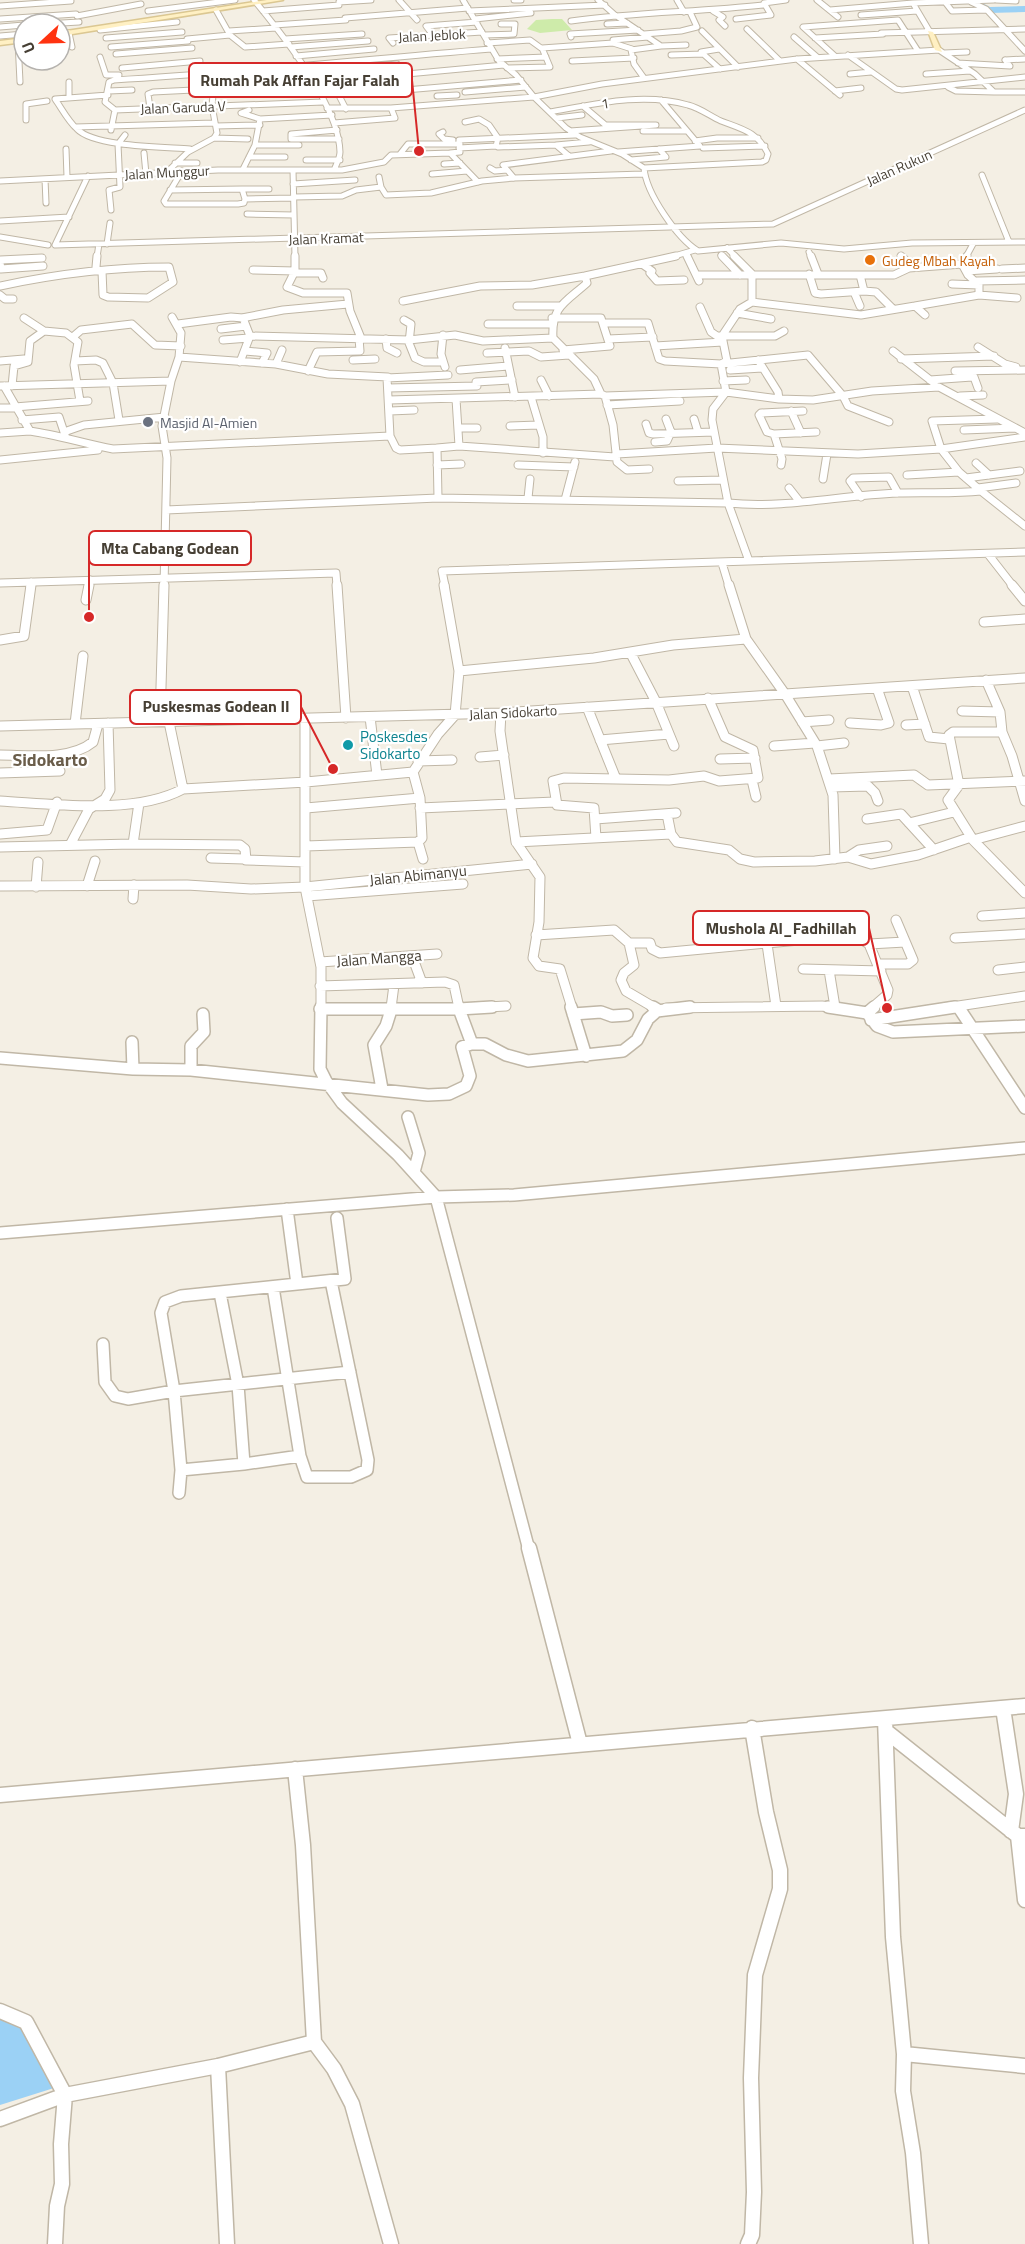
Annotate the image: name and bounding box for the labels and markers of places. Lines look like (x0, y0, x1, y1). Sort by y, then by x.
callout: Rumah Pak Affan Fajar Falah (189, 63, 412, 97)
place label: Gudeg Mbah Kayah (882, 250, 996, 271)
marker: Gudeg Mbah Kayah (863, 253, 877, 267)
place label: Masjid Al-Amien (160, 412, 257, 433)
marker: Masjid Al-Amien (141, 415, 155, 429)
callout: Mta Cabang Godean (89, 531, 251, 565)
callout: Puskesmas Godean II (130, 690, 301, 724)
place label: Poskesdes Sidokarto (360, 725, 428, 765)
marker: Poskesdes Sidokarto (341, 738, 355, 752)
callout: Mushola Al_Fadhillah (693, 911, 869, 945)

